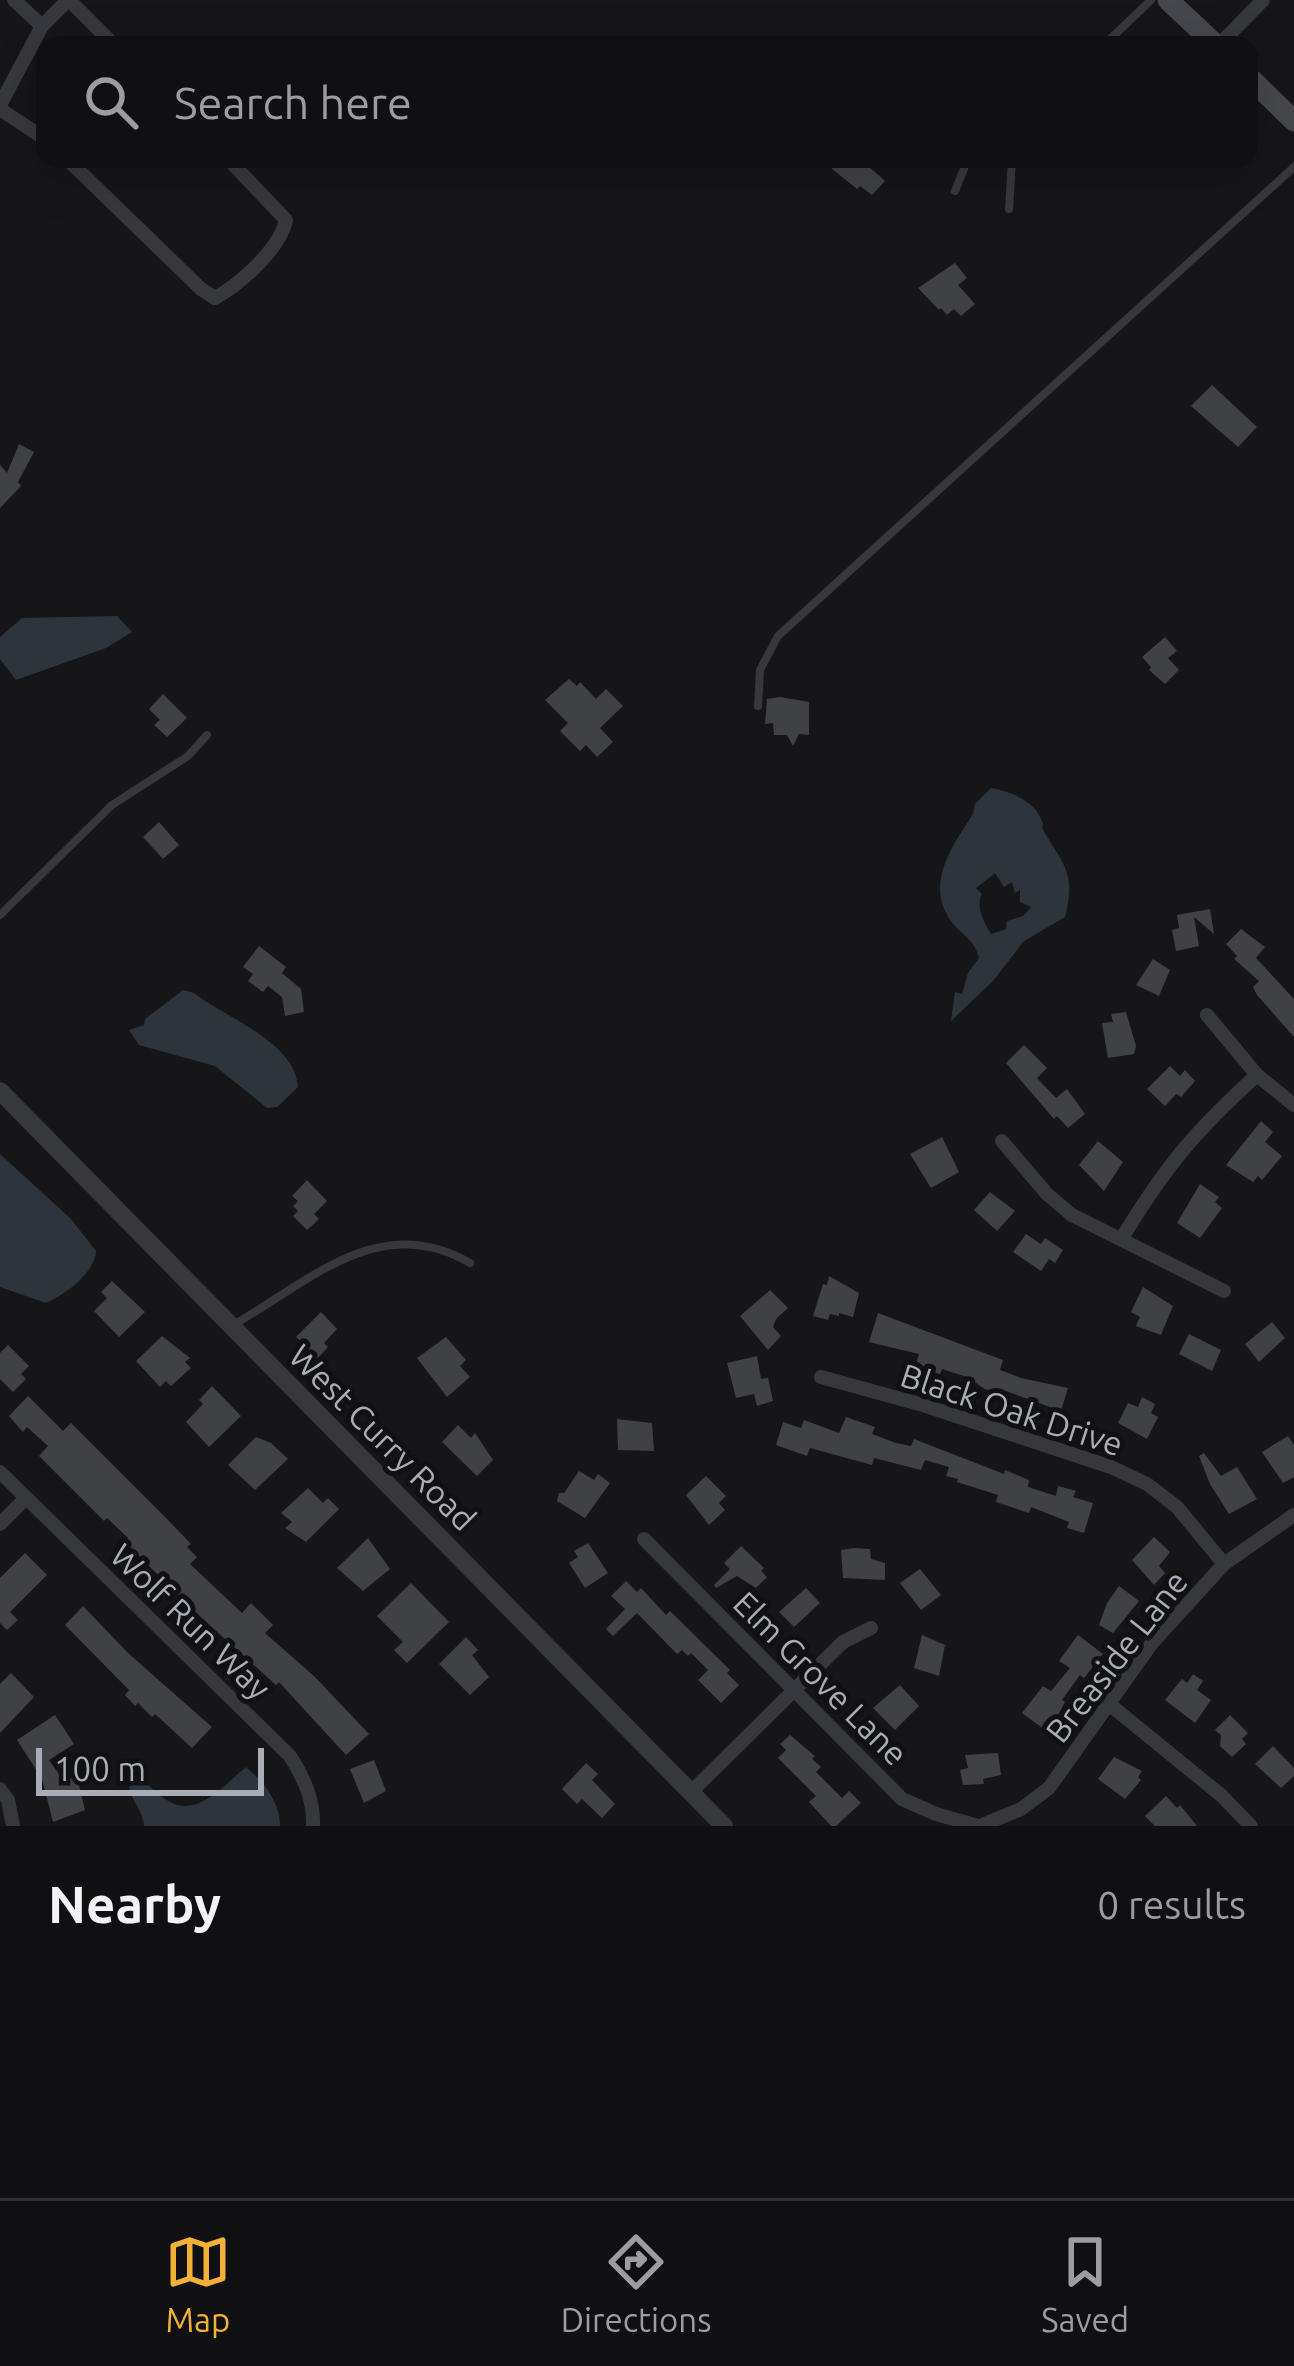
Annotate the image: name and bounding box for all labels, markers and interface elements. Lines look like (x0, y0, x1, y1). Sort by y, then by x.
search box (36, 36, 1258, 168)
icon: search (78, 69, 144, 135)
text: Search here (174, 77, 412, 128)
street label: West Curry Road (283, 1337, 483, 1537)
street label: Black Oak Drive (896, 1356, 1128, 1462)
street label: Wolf Run Way (104, 1536, 278, 1706)
street label: Breaside Lane (1038, 1563, 1194, 1749)
street label: Elm Grove Lane (727, 1584, 915, 1772)
scale bar (36, 1742, 264, 1795)
text: 100 m (54, 1750, 146, 1787)
text: Nearby (48, 1875, 221, 1933)
text: 0 results (1097, 1883, 1246, 1926)
tab: Map (165, 2229, 231, 2338)
tab: Directions (561, 2229, 711, 2338)
tab: Saved (1041, 2229, 1129, 2338)

